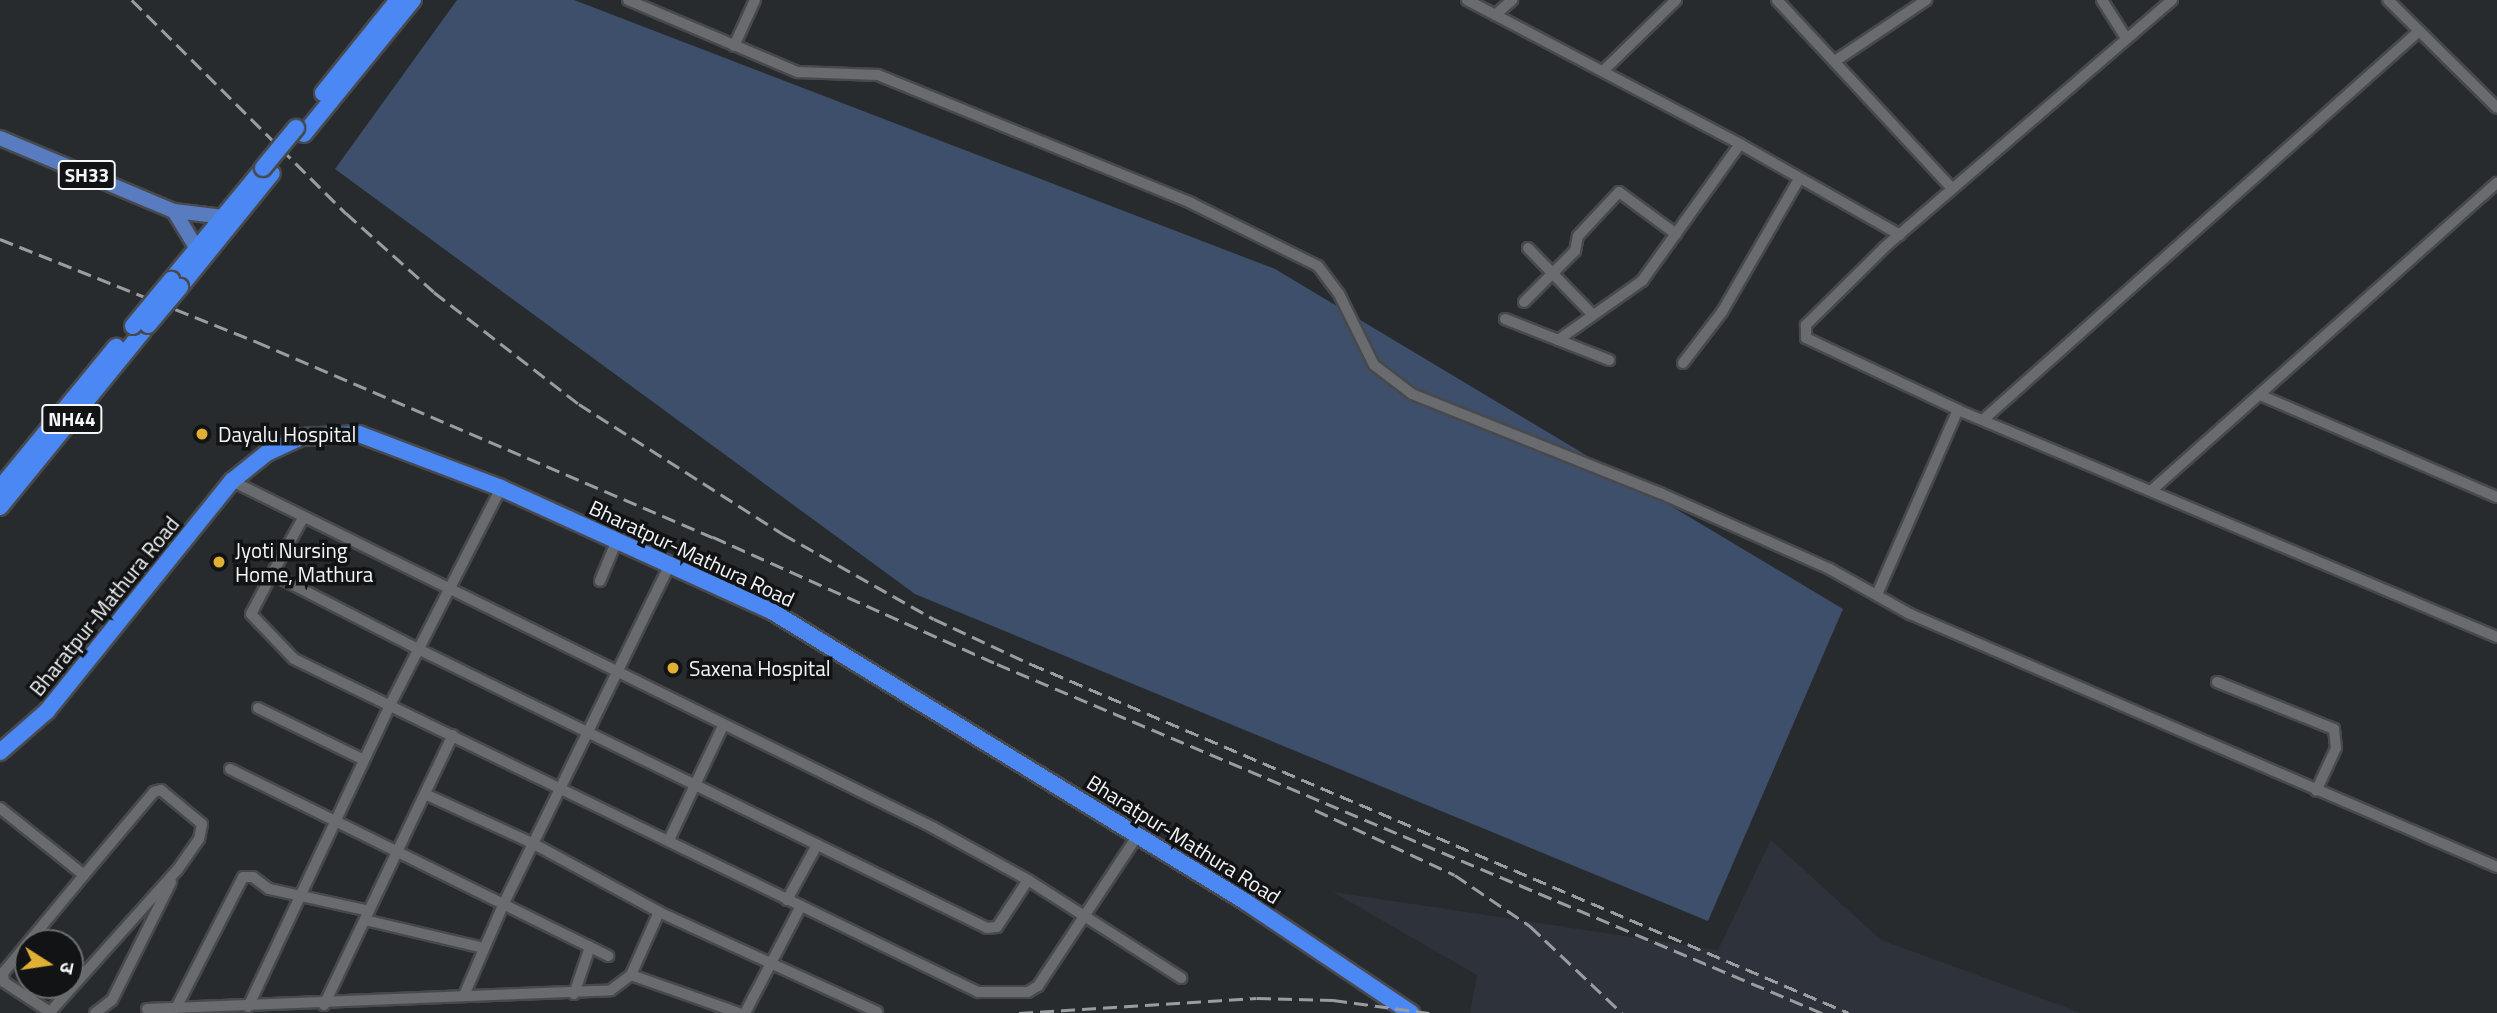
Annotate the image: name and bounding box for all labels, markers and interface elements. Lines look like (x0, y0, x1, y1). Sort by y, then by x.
road number: SH33 (57, 160, 117, 190)
road number: NH44 (41, 404, 104, 434)
place label: Dayalu Hospital (218, 421, 356, 447)
marker: Dayalu Hospital (192, 424, 212, 444)
street label: Bharatpur-Mathura Road (585, 494, 799, 612)
street label: Bharatpur-Mathura Road (24, 511, 184, 701)
place label: Jyoti Nursing Home, Mathura (235, 537, 373, 587)
marker: Jyoti Nursing Home, Mathura (209, 552, 229, 572)
place label: Saxena Hospital (689, 655, 830, 681)
marker: Saxena Hospital (663, 658, 683, 678)
street label: Bharatpur-Mathura Road (1083, 769, 1285, 909)
north arrow (14, 929, 84, 999)
text: उ (53, 960, 83, 977)

